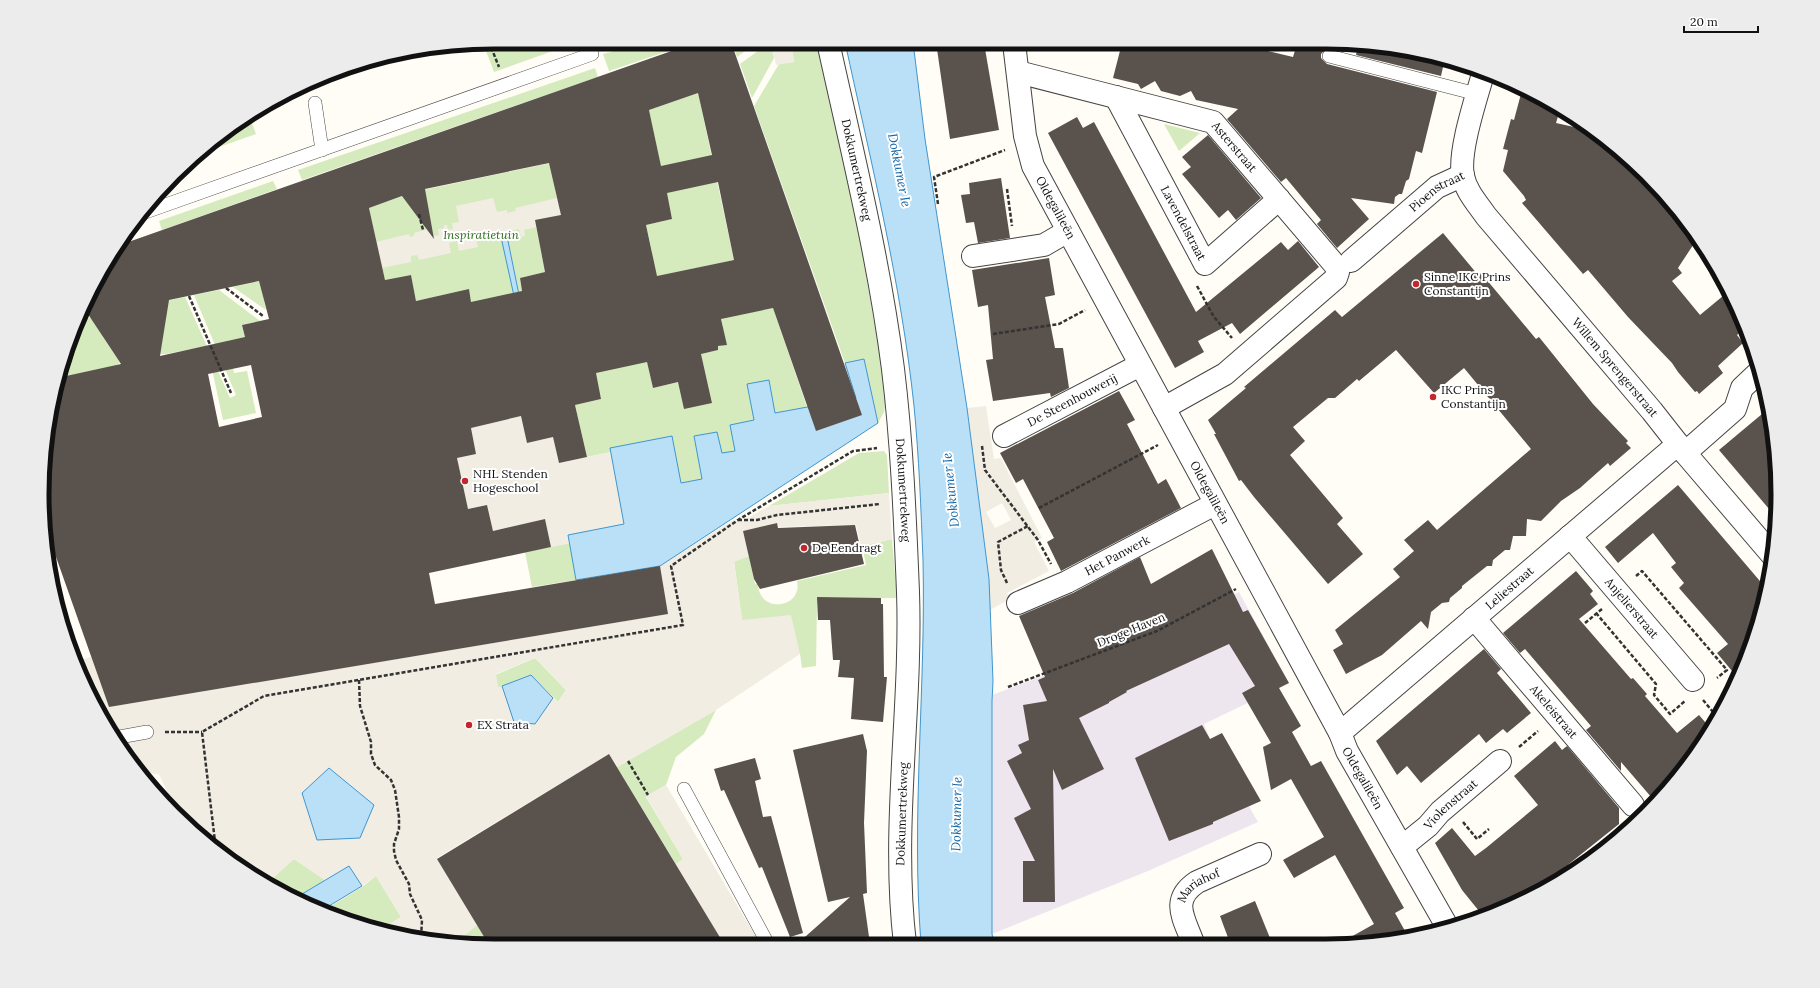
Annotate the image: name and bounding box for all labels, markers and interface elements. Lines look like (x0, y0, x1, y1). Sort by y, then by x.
scale bar (1684, 8, 1758, 34)
text: 20 m (1690, 14, 1718, 29)
street label: Dokkumertrekweg (838, 117, 875, 222)
street label: Asterstraat (1208, 117, 1261, 175)
water label: Dokkumer Ie (884, 132, 915, 208)
street label: Pioenstraat (1406, 167, 1467, 215)
street label: Oldegalileën (1033, 173, 1079, 241)
street label: Lavendelstraat (1158, 183, 1210, 263)
park label: Inspiratietuin (443, 227, 519, 242)
place label: Sinne IKC Prins Constantijn (1424, 269, 1511, 298)
marker: Sinne IKC Prins Constantijn (1411, 279, 1421, 289)
street label: Willem Sprengerstraat (1569, 314, 1662, 420)
street label: De Steenhouwerij (1025, 370, 1120, 430)
place label: IKC Prins Constantijn (1441, 382, 1506, 411)
marker: IKC Prins Constantijn (1428, 392, 1438, 402)
street label: Dokkumertrekweg (893, 438, 914, 543)
water label: Dokkumer Ie (938, 452, 963, 528)
street label: Oldegalileën (1187, 458, 1233, 526)
place label: NHL Stenden Hogeschool (473, 466, 548, 495)
marker: NHL Stenden Hogeschool (460, 476, 470, 486)
street label: Het Panwerk (1082, 532, 1152, 578)
place label: De Eendragt (812, 540, 882, 555)
marker: De Eendragt (799, 543, 809, 553)
street label: Leliestraat (1482, 563, 1537, 613)
street label: Anjelierstraat (1601, 574, 1662, 642)
street label: Droge Haven (1094, 609, 1167, 650)
street label: Akeleistraat (1526, 681, 1581, 742)
place label: EX Strata (477, 717, 529, 732)
marker: EX Strata (464, 720, 474, 730)
street label: Oldegalileën (1339, 744, 1387, 812)
street label: Dokkumertrekweg (892, 761, 911, 866)
street label: Violenstraat (1420, 775, 1481, 833)
water label: Dokkumer Ie (947, 776, 966, 852)
street label: Mariahof (1174, 864, 1223, 905)

